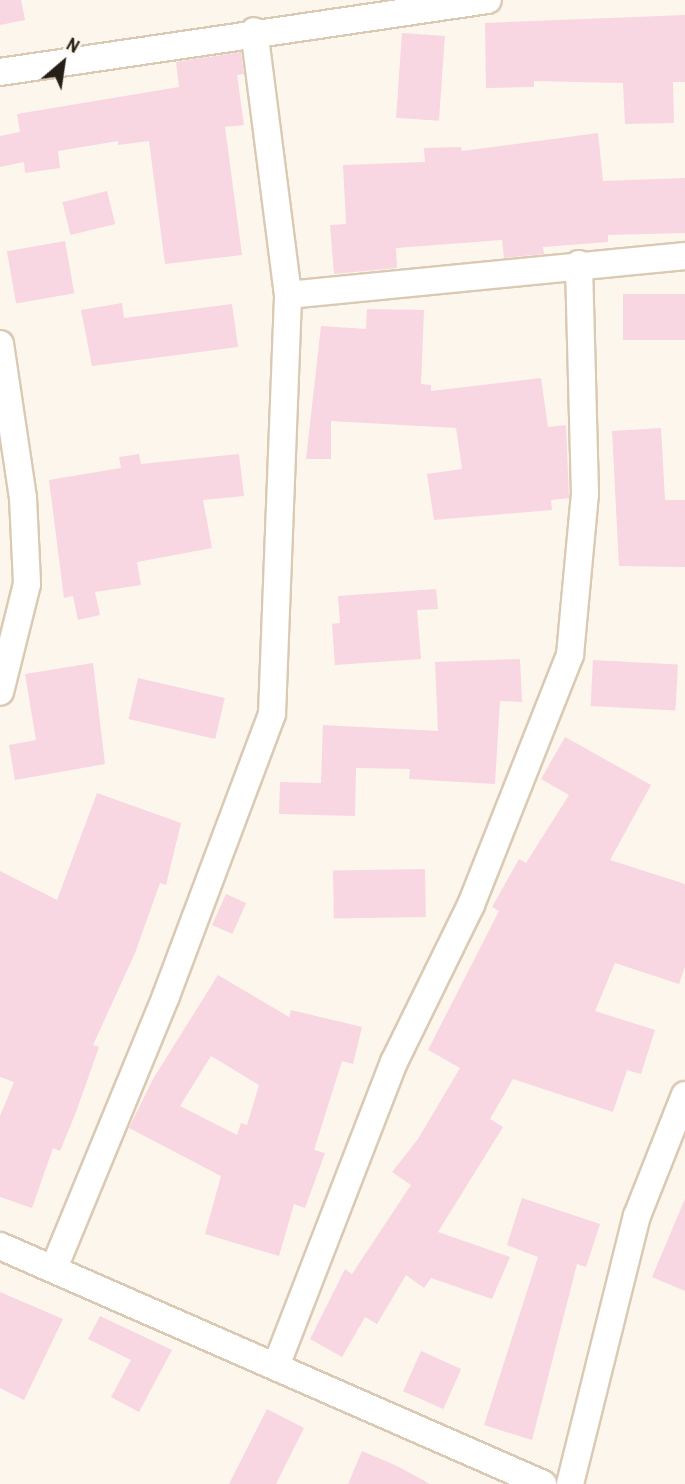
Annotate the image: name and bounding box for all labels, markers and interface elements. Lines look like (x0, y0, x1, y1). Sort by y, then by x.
north arrow (28, 28, 98, 98)
text: N (62, 31, 84, 59)

